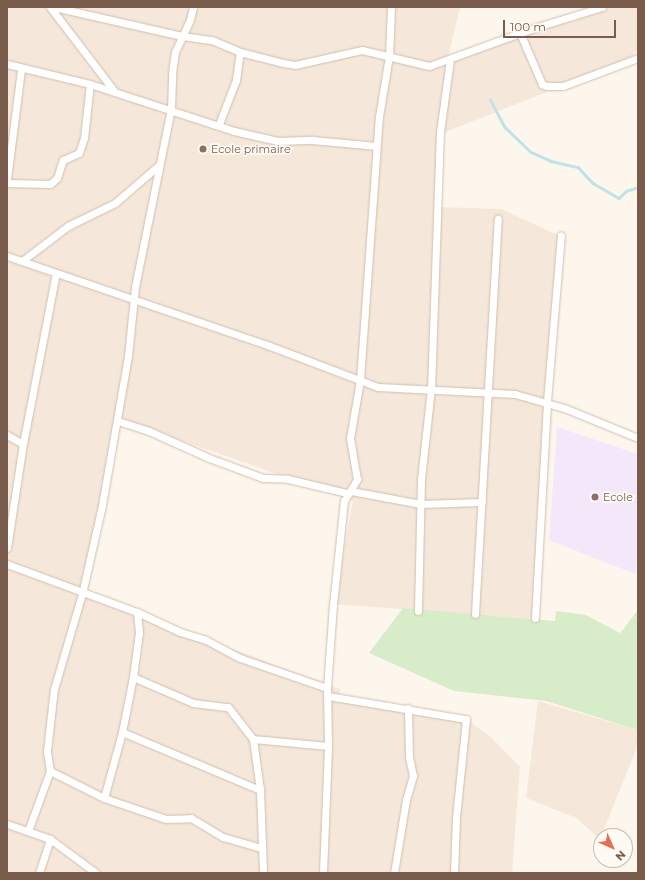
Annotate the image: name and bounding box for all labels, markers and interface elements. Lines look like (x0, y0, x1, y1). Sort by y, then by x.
scale bar (505, 12, 618, 38)
text: 100 m (510, 19, 546, 34)
place label: Ecole primaire (211, 142, 291, 156)
marker: Ecole primaire (198, 144, 208, 154)
place label: Ecole (603, 490, 633, 504)
marker: Ecole (590, 492, 600, 502)
north arrow (593, 828, 633, 868)
text: N (613, 848, 629, 864)

